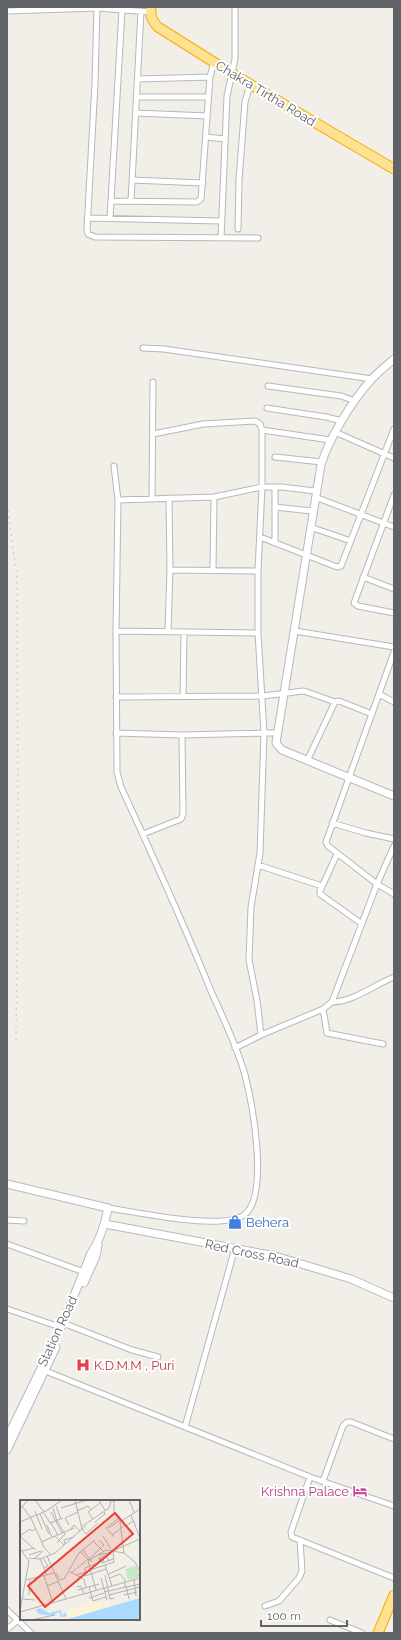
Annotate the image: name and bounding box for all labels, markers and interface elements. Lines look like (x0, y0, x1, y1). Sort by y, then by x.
street label: Chakra Tirtha Road (213, 58, 318, 129)
shop icon: Behera (227, 1214, 243, 1230)
place label: Behera (246, 1215, 289, 1230)
street label: Red Cross Road (204, 1236, 300, 1271)
street label: Station Road (35, 1294, 80, 1369)
hospital icon: K.D.M.M , Puri (75, 1357, 91, 1373)
place label: K.D.M.M , Puri (94, 1358, 174, 1373)
hotel icon: Krishna Palace (352, 1483, 368, 1499)
place label: Krishna Palace (261, 1484, 349, 1499)
inset map (20, 1500, 140, 1620)
scale bar (261, 1602, 347, 1628)
text: 100 m (267, 1609, 301, 1623)

